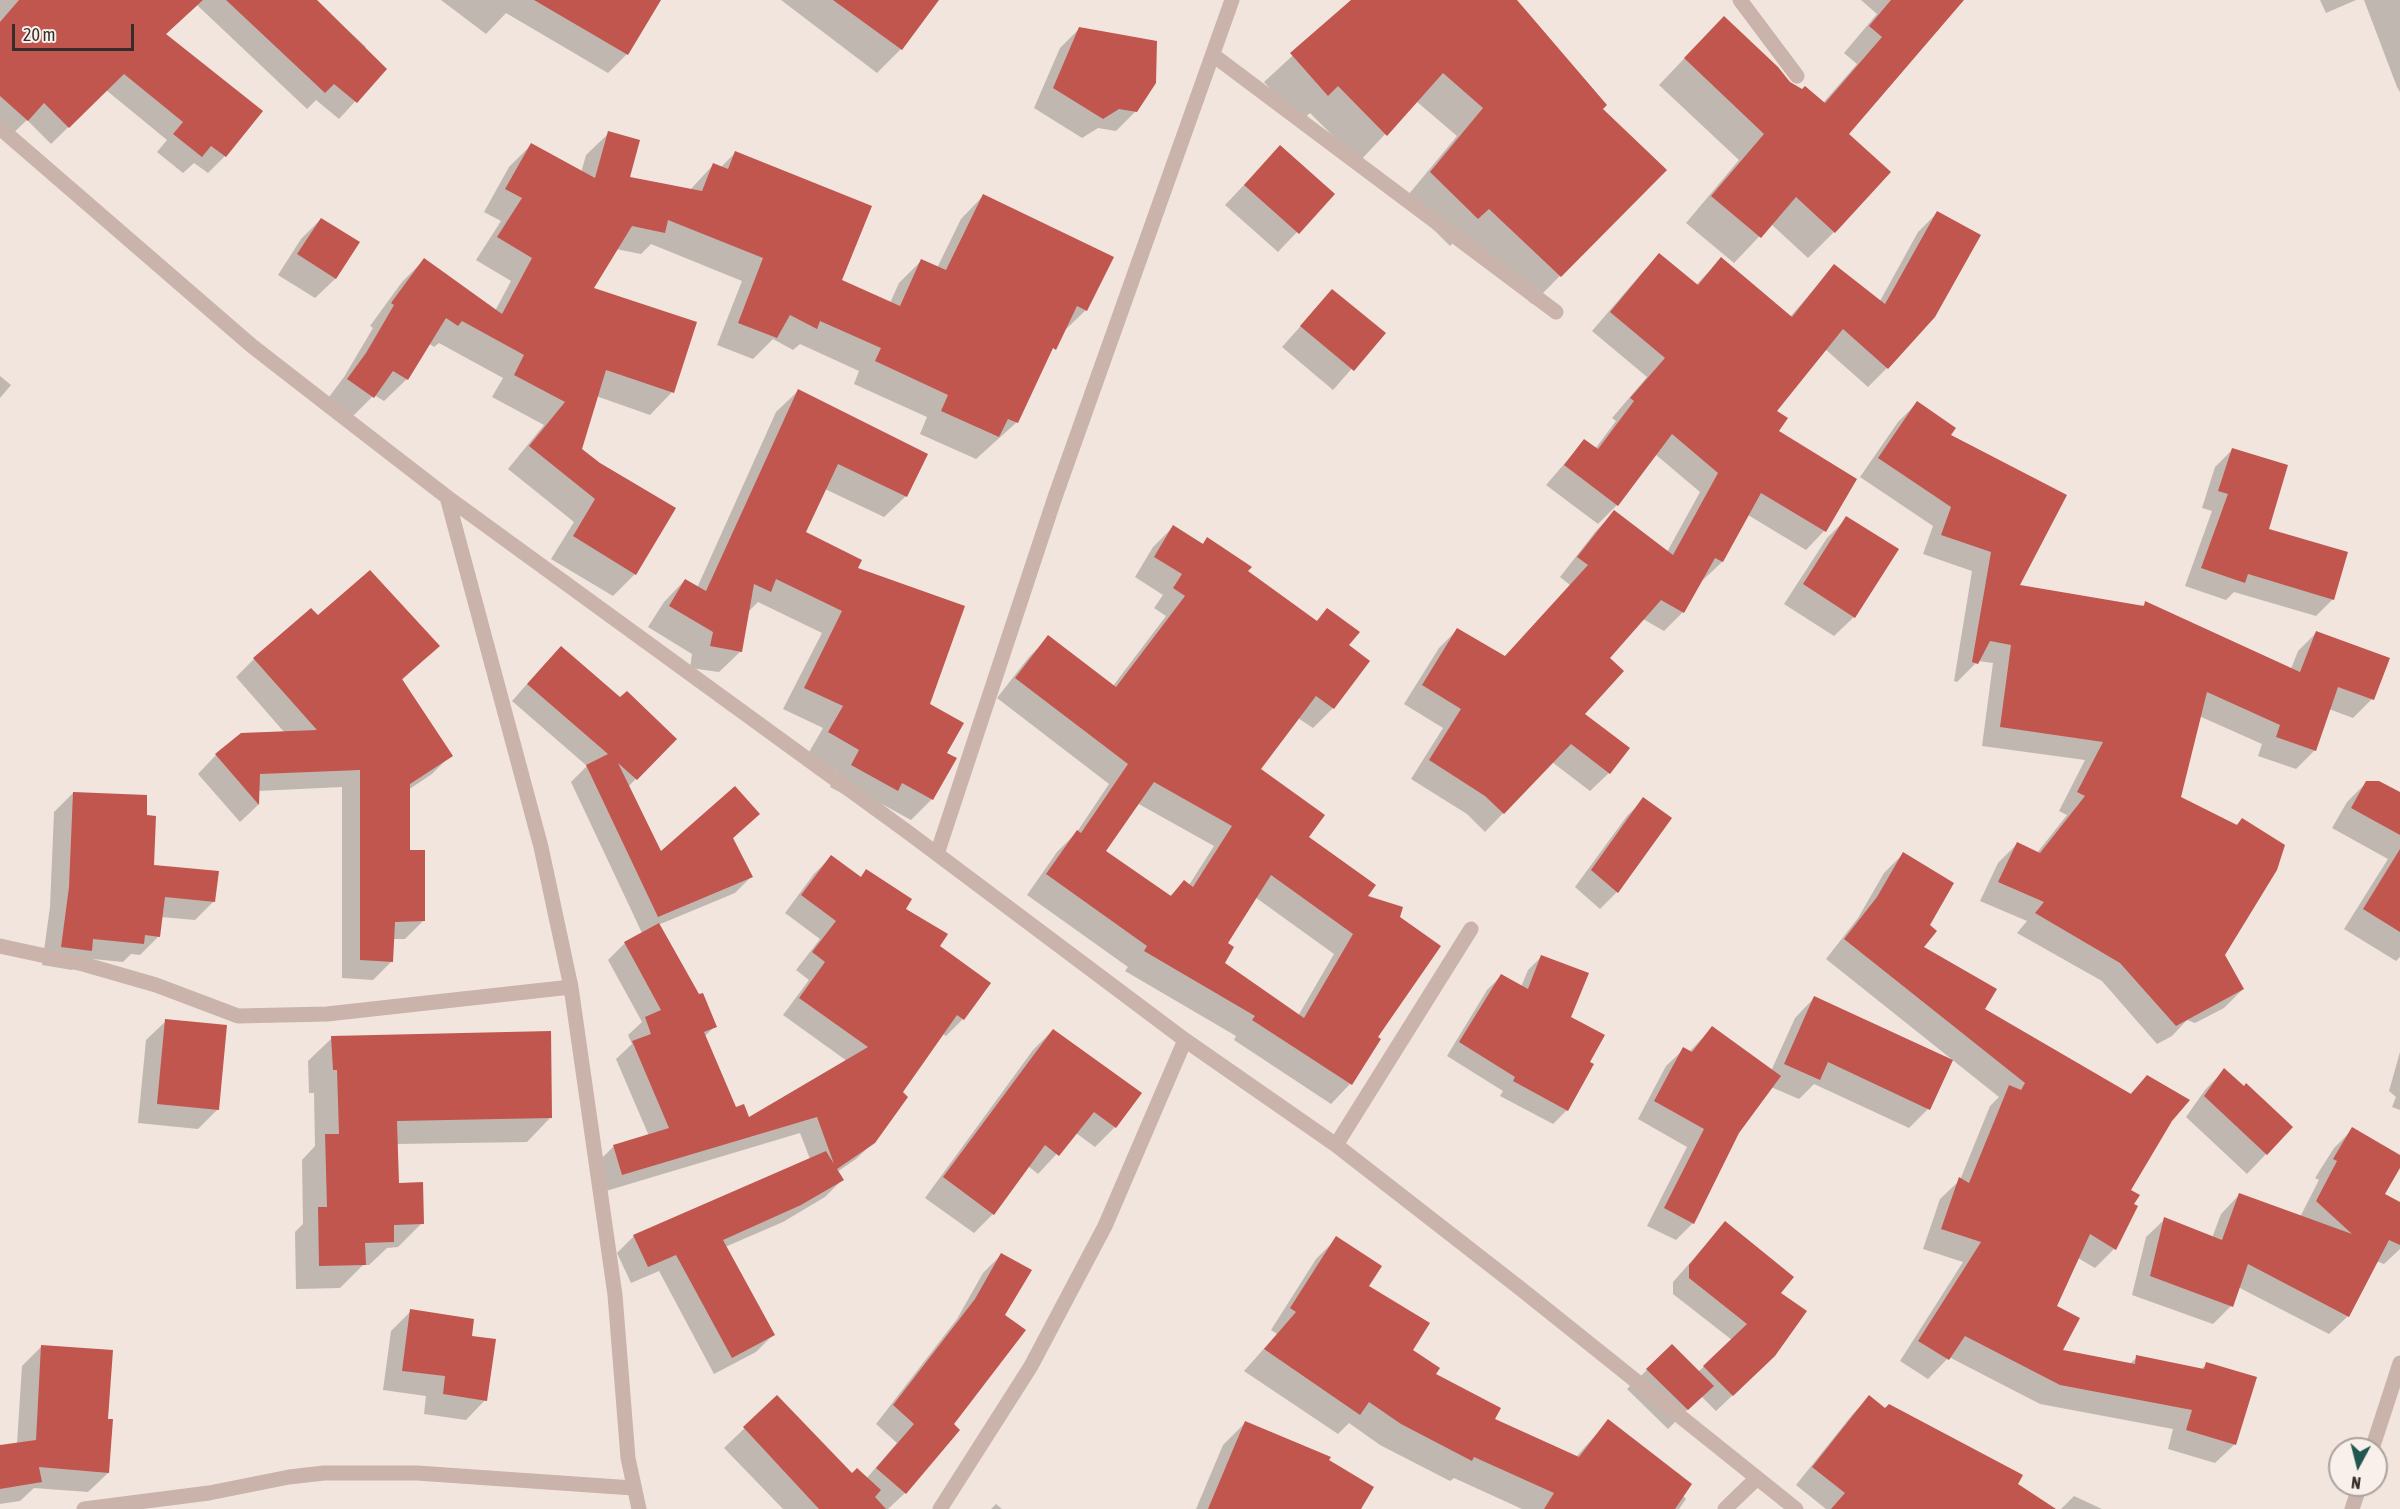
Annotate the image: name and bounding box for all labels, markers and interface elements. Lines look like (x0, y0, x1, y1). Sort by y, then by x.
scale bar (15, 12, 136, 50)
text: 20 m (23, 24, 55, 45)
north arrow (2328, 1437, 2388, 1497)
text: N (2350, 1473, 2362, 1492)

